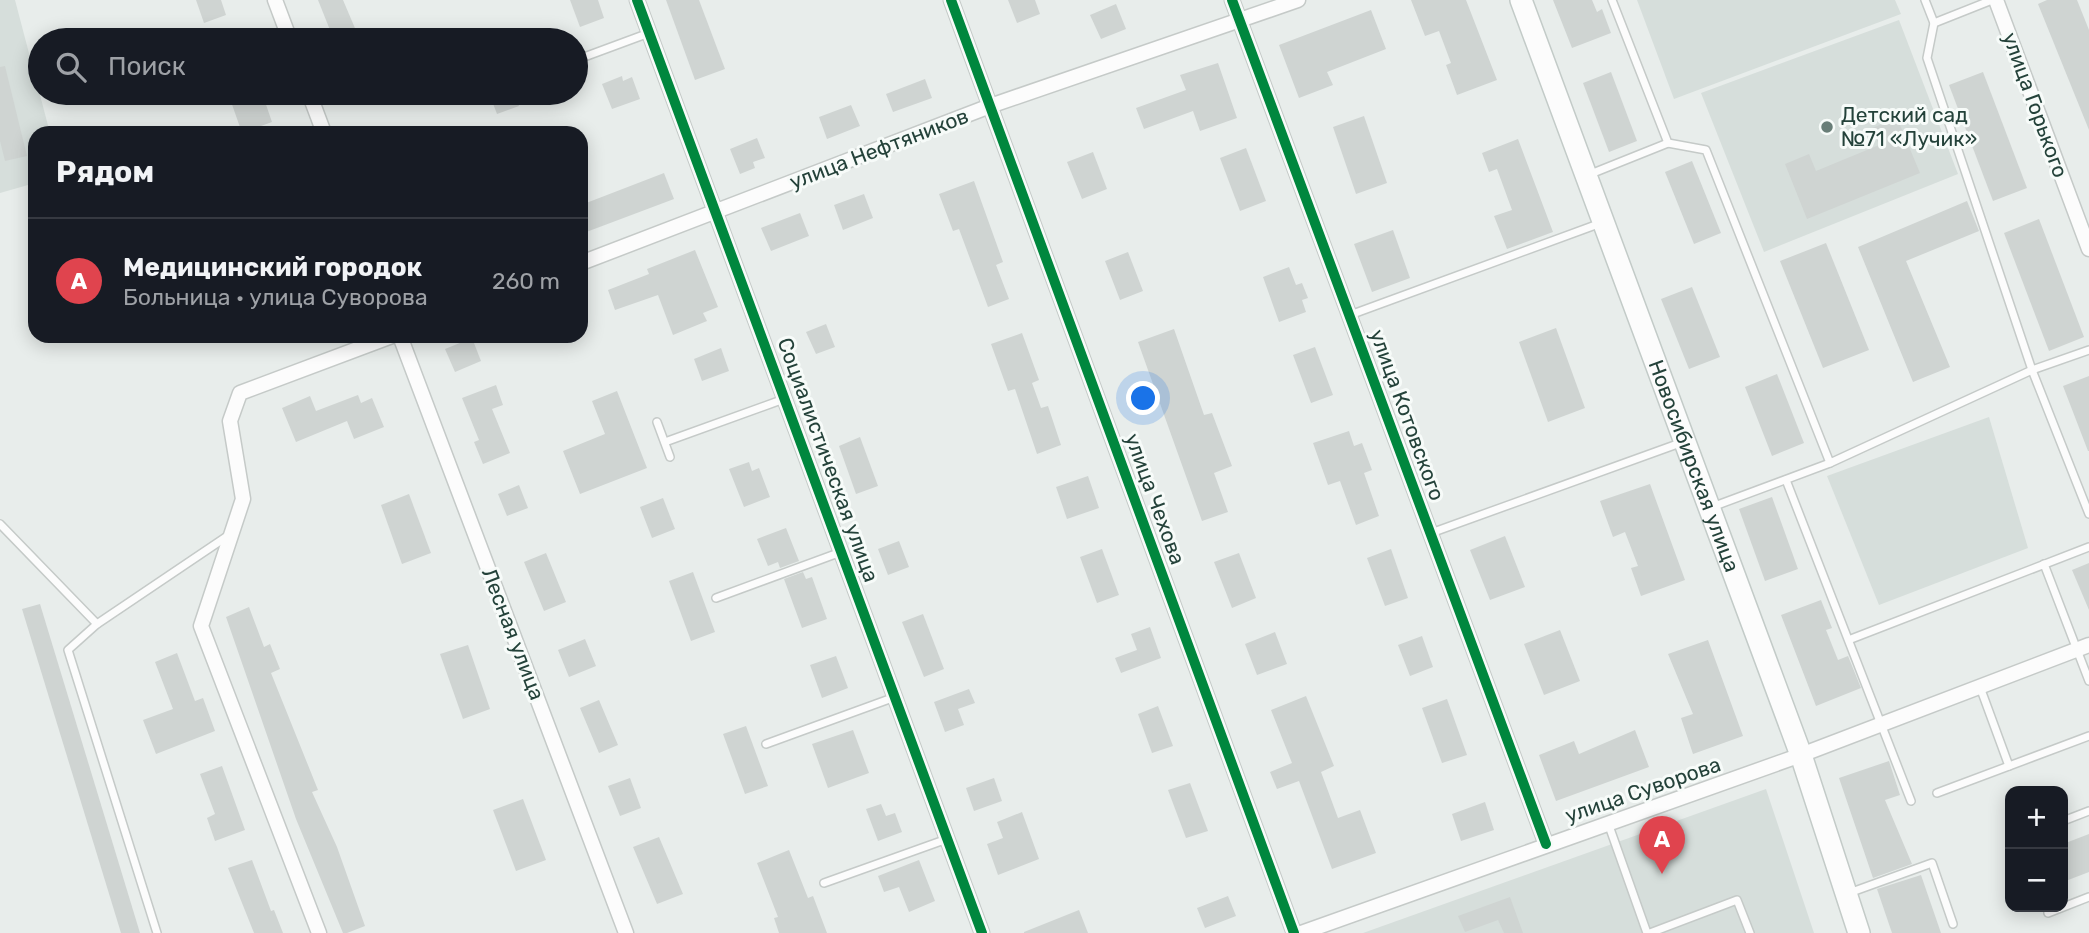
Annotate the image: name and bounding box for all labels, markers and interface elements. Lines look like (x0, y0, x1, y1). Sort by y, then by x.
search box (28, 28, 588, 105)
street label: улица Горького (1998, 29, 2073, 181)
icon: search (52, 48, 90, 86)
text: Поиск (108, 51, 186, 82)
place label: Детский сад №71 «Лучик» (1841, 102, 1977, 151)
street label: улица Нефтяников (786, 103, 972, 194)
marker: Детский сад №71 «Лучик» (1819, 119, 1835, 135)
text: Рядом (56, 154, 154, 190)
text: Медицинский городок (123, 252, 422, 283)
text: A (71, 267, 87, 295)
text: 260 m (492, 267, 560, 295)
text: Больница · улица Суворова (123, 283, 428, 311)
street label: улица Котовского (1365, 326, 1450, 504)
street label: Социалистическая улица (773, 334, 884, 585)
street label: Новосибирская улица (1644, 356, 1745, 575)
your location (1126, 381, 1160, 415)
street label: улица Чехова (1120, 430, 1191, 568)
street label: Лесная улица (477, 564, 550, 703)
street label: улица Суворова (1562, 751, 1724, 828)
map controls (2005, 786, 2068, 912)
button: + (2005, 786, 2068, 849)
pin: A (1639, 816, 1685, 874)
button: − (2005, 849, 2068, 912)

